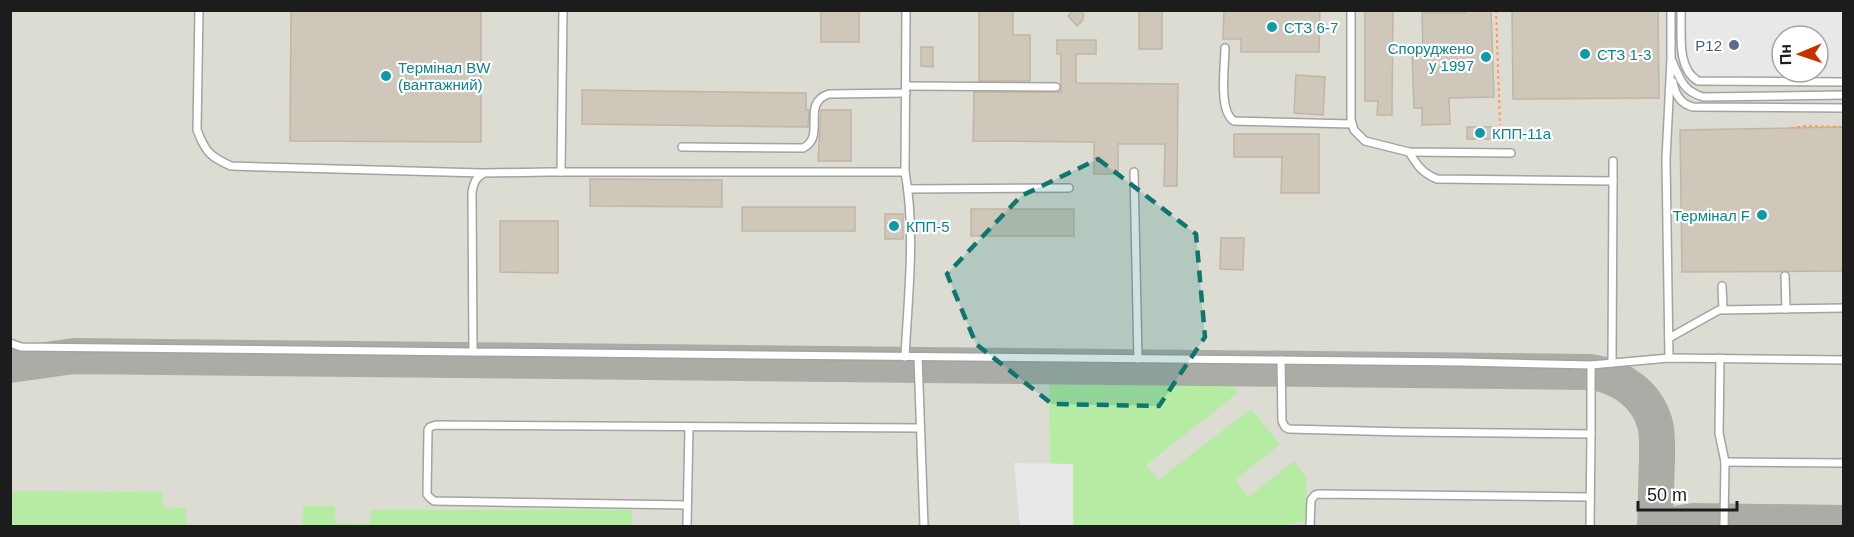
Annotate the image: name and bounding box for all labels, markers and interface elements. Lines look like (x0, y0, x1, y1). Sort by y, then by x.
place label: СТЗ 6-7 (1284, 19, 1338, 36)
marker: СТЗ 6-7 (1265, 20, 1279, 34)
north arrow (1770, 24, 1830, 84)
place label: P12 (1695, 37, 1722, 54)
marker: P12 (1727, 38, 1741, 52)
place label: Споруджено у 1997 (1388, 40, 1474, 74)
text: Пн (1777, 44, 1794, 65)
place label: СТЗ 1-3 (1597, 46, 1651, 63)
marker: СТЗ 1-3 (1578, 47, 1592, 61)
marker: Споруджено у 1997 (1479, 50, 1493, 64)
place label: Термінал BW (вантажний) (398, 59, 491, 93)
marker: Термінал BW (вантажний) (379, 69, 393, 83)
place label: КПП-11а (1492, 125, 1552, 142)
marker: КПП-11а (1473, 126, 1487, 140)
place label: Термінал F (1673, 207, 1750, 224)
marker: Термінал F (1755, 208, 1769, 222)
place label: КПП-5 (906, 218, 950, 235)
marker: КПП-5 (887, 219, 901, 233)
scale bar (1638, 474, 1737, 512)
text: 50 m (1647, 485, 1687, 505)

